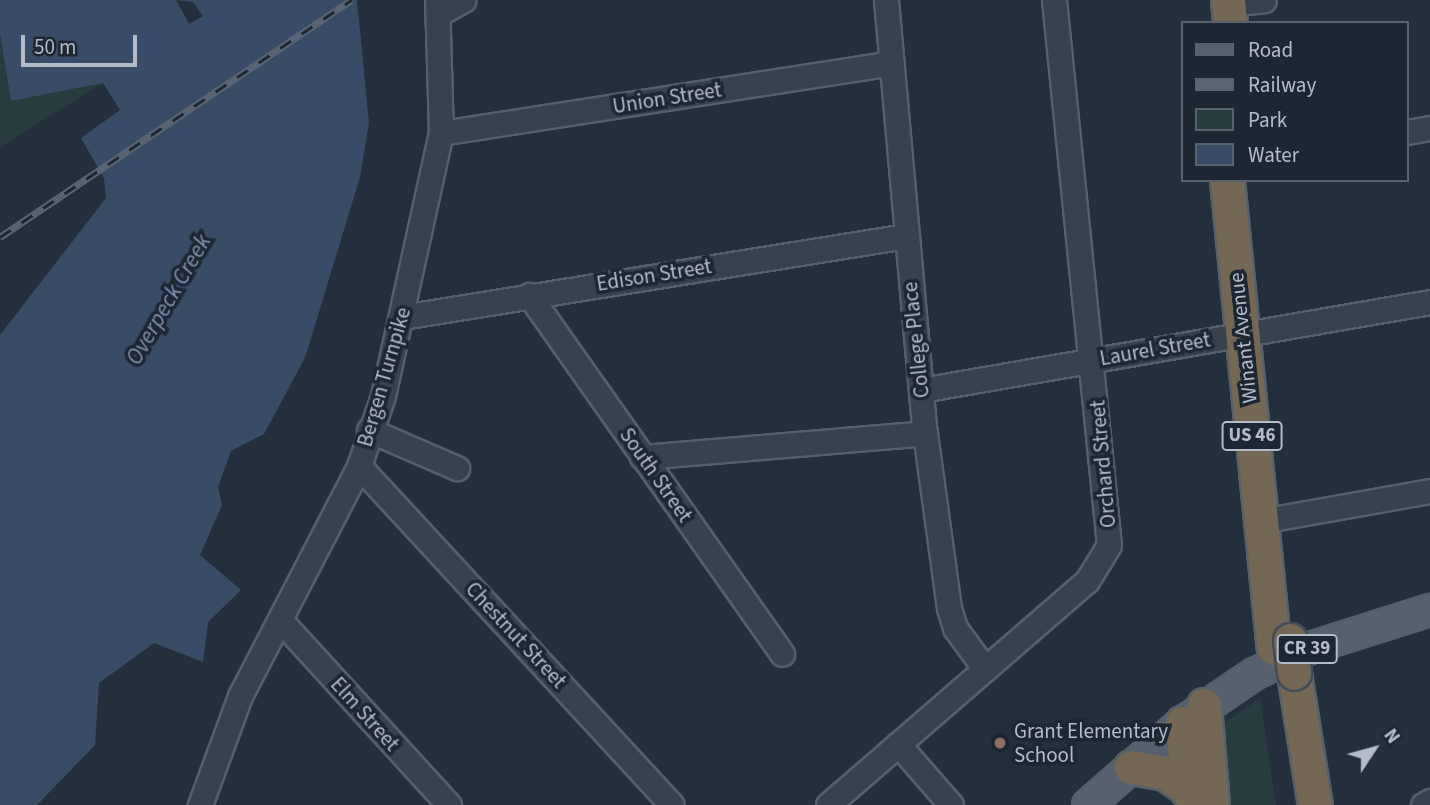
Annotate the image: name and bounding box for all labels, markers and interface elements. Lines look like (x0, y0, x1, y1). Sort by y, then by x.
scale bar (24, 21, 140, 65)
legend (1182, 21, 1409, 182)
text: 50 m (34, 32, 76, 62)
text: Road (1248, 35, 1293, 65)
text: Railway (1248, 70, 1316, 100)
street label: Union Street (611, 77, 723, 119)
text: Park (1248, 105, 1287, 135)
text: Water (1248, 140, 1299, 170)
water label: Overpeck Creek (121, 230, 217, 370)
street label: Edison Street (595, 253, 713, 297)
street label: Winant Avenue (1224, 271, 1262, 405)
street label: College Place (897, 281, 935, 399)
street label: Bergen Turnpike (352, 304, 416, 450)
street label: Laurel Street (1098, 327, 1212, 371)
street label: Orchard Street (1085, 399, 1121, 529)
road number: US 46 (1220, 420, 1284, 452)
street label: South Street (614, 423, 698, 527)
street label: Chestnut Street (460, 577, 572, 693)
road number: CR 39 (1276, 634, 1338, 664)
street label: Elm Street (325, 672, 405, 756)
north arrow (1339, 714, 1409, 784)
place label: Grant Elementary School (1014, 718, 1168, 768)
text: N (1377, 723, 1406, 749)
marker: Grant Elementary School (992, 735, 1008, 751)

